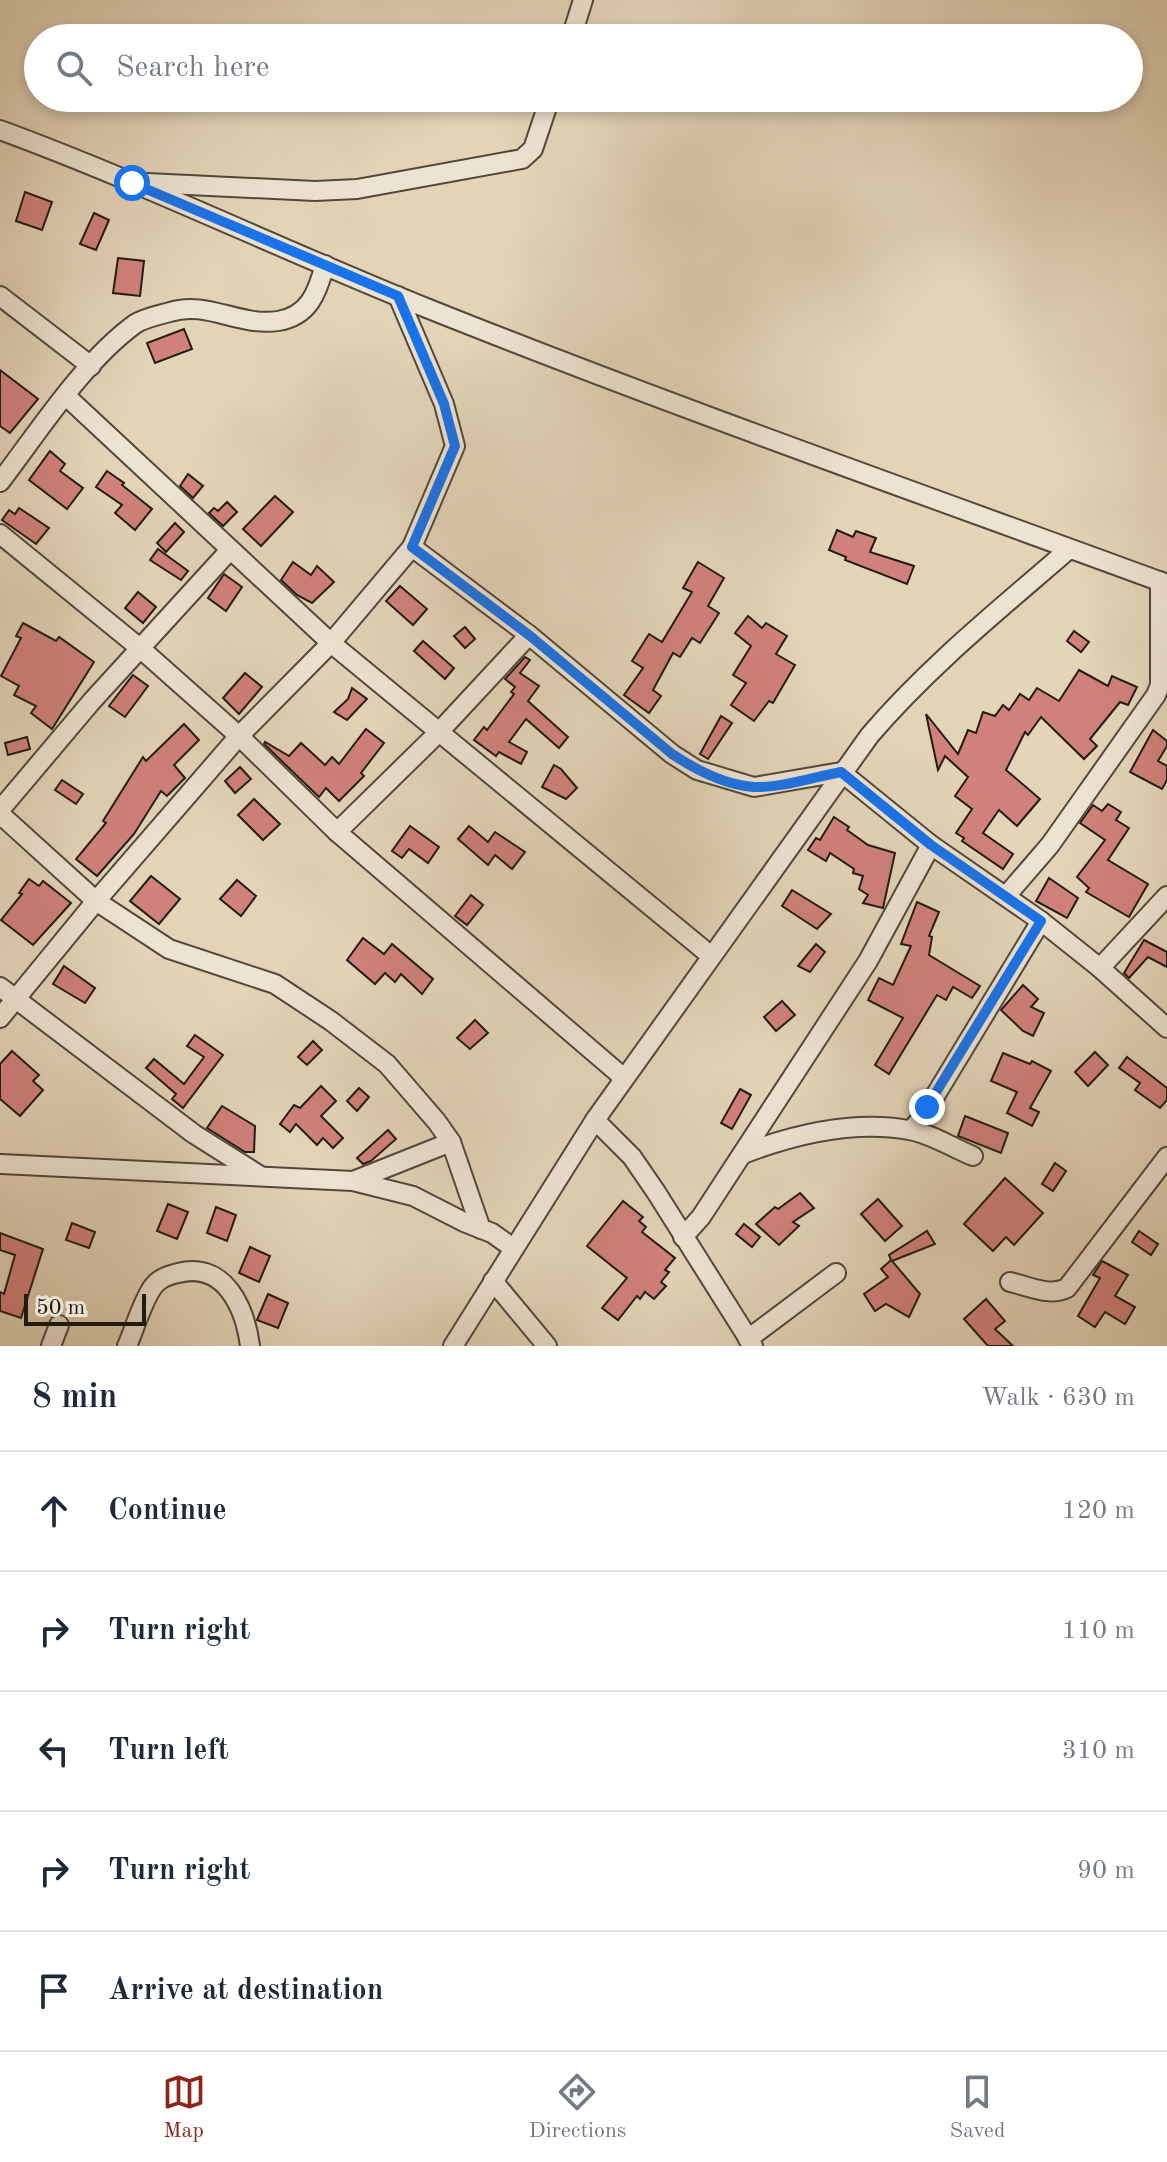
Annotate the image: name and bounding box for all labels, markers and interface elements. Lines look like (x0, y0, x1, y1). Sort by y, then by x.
search box (24, 24, 1143, 112)
icon: search (52, 46, 96, 90)
text: Search here (116, 53, 270, 83)
route start (114, 165, 150, 201)
route end (909, 1089, 945, 1125)
scale bar (24, 1290, 146, 1326)
text: 50 m (36, 1297, 85, 1319)
text: 8 min (32, 1381, 117, 1415)
text: Walk · 630 m (981, 1385, 1135, 1411)
icon: ahead (32, 1489, 76, 1533)
text: Continue (108, 1496, 227, 1526)
text: 120 m (1062, 1498, 1135, 1524)
icon: right (32, 1609, 76, 1653)
text: Turn right (108, 1616, 250, 1646)
text: 110 m (1062, 1618, 1135, 1644)
icon: left (32, 1729, 76, 1773)
text: Turn left (108, 1736, 229, 1766)
text: 310 m (1062, 1738, 1135, 1764)
icon: right (32, 1849, 76, 1893)
text: Turn right (108, 1856, 250, 1886)
text: 90 m (1077, 1858, 1135, 1884)
icon: arrive (32, 1969, 76, 2013)
text: Arrive at destination (108, 1976, 383, 2006)
tab: Map (162, 2070, 206, 2145)
tab: Directions (529, 2070, 626, 2145)
tab: Saved (949, 2070, 1005, 2145)

